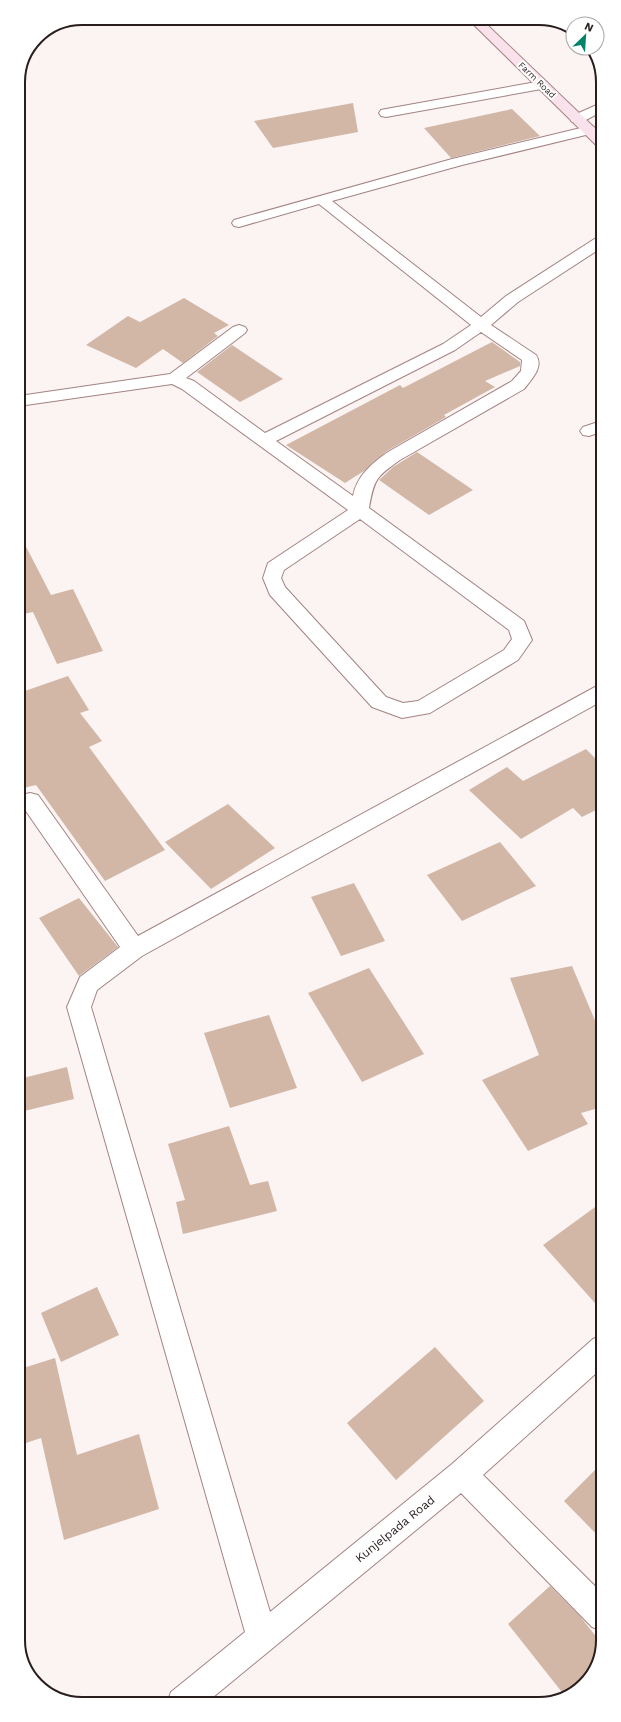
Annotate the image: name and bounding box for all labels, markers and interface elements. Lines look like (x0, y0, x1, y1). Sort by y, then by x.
north arrow (565, 16, 605, 56)
text: N (583, 20, 595, 35)
street label: Farm Road (516, 60, 558, 100)
street label: Kunjelpada Road (353, 1493, 437, 1565)

